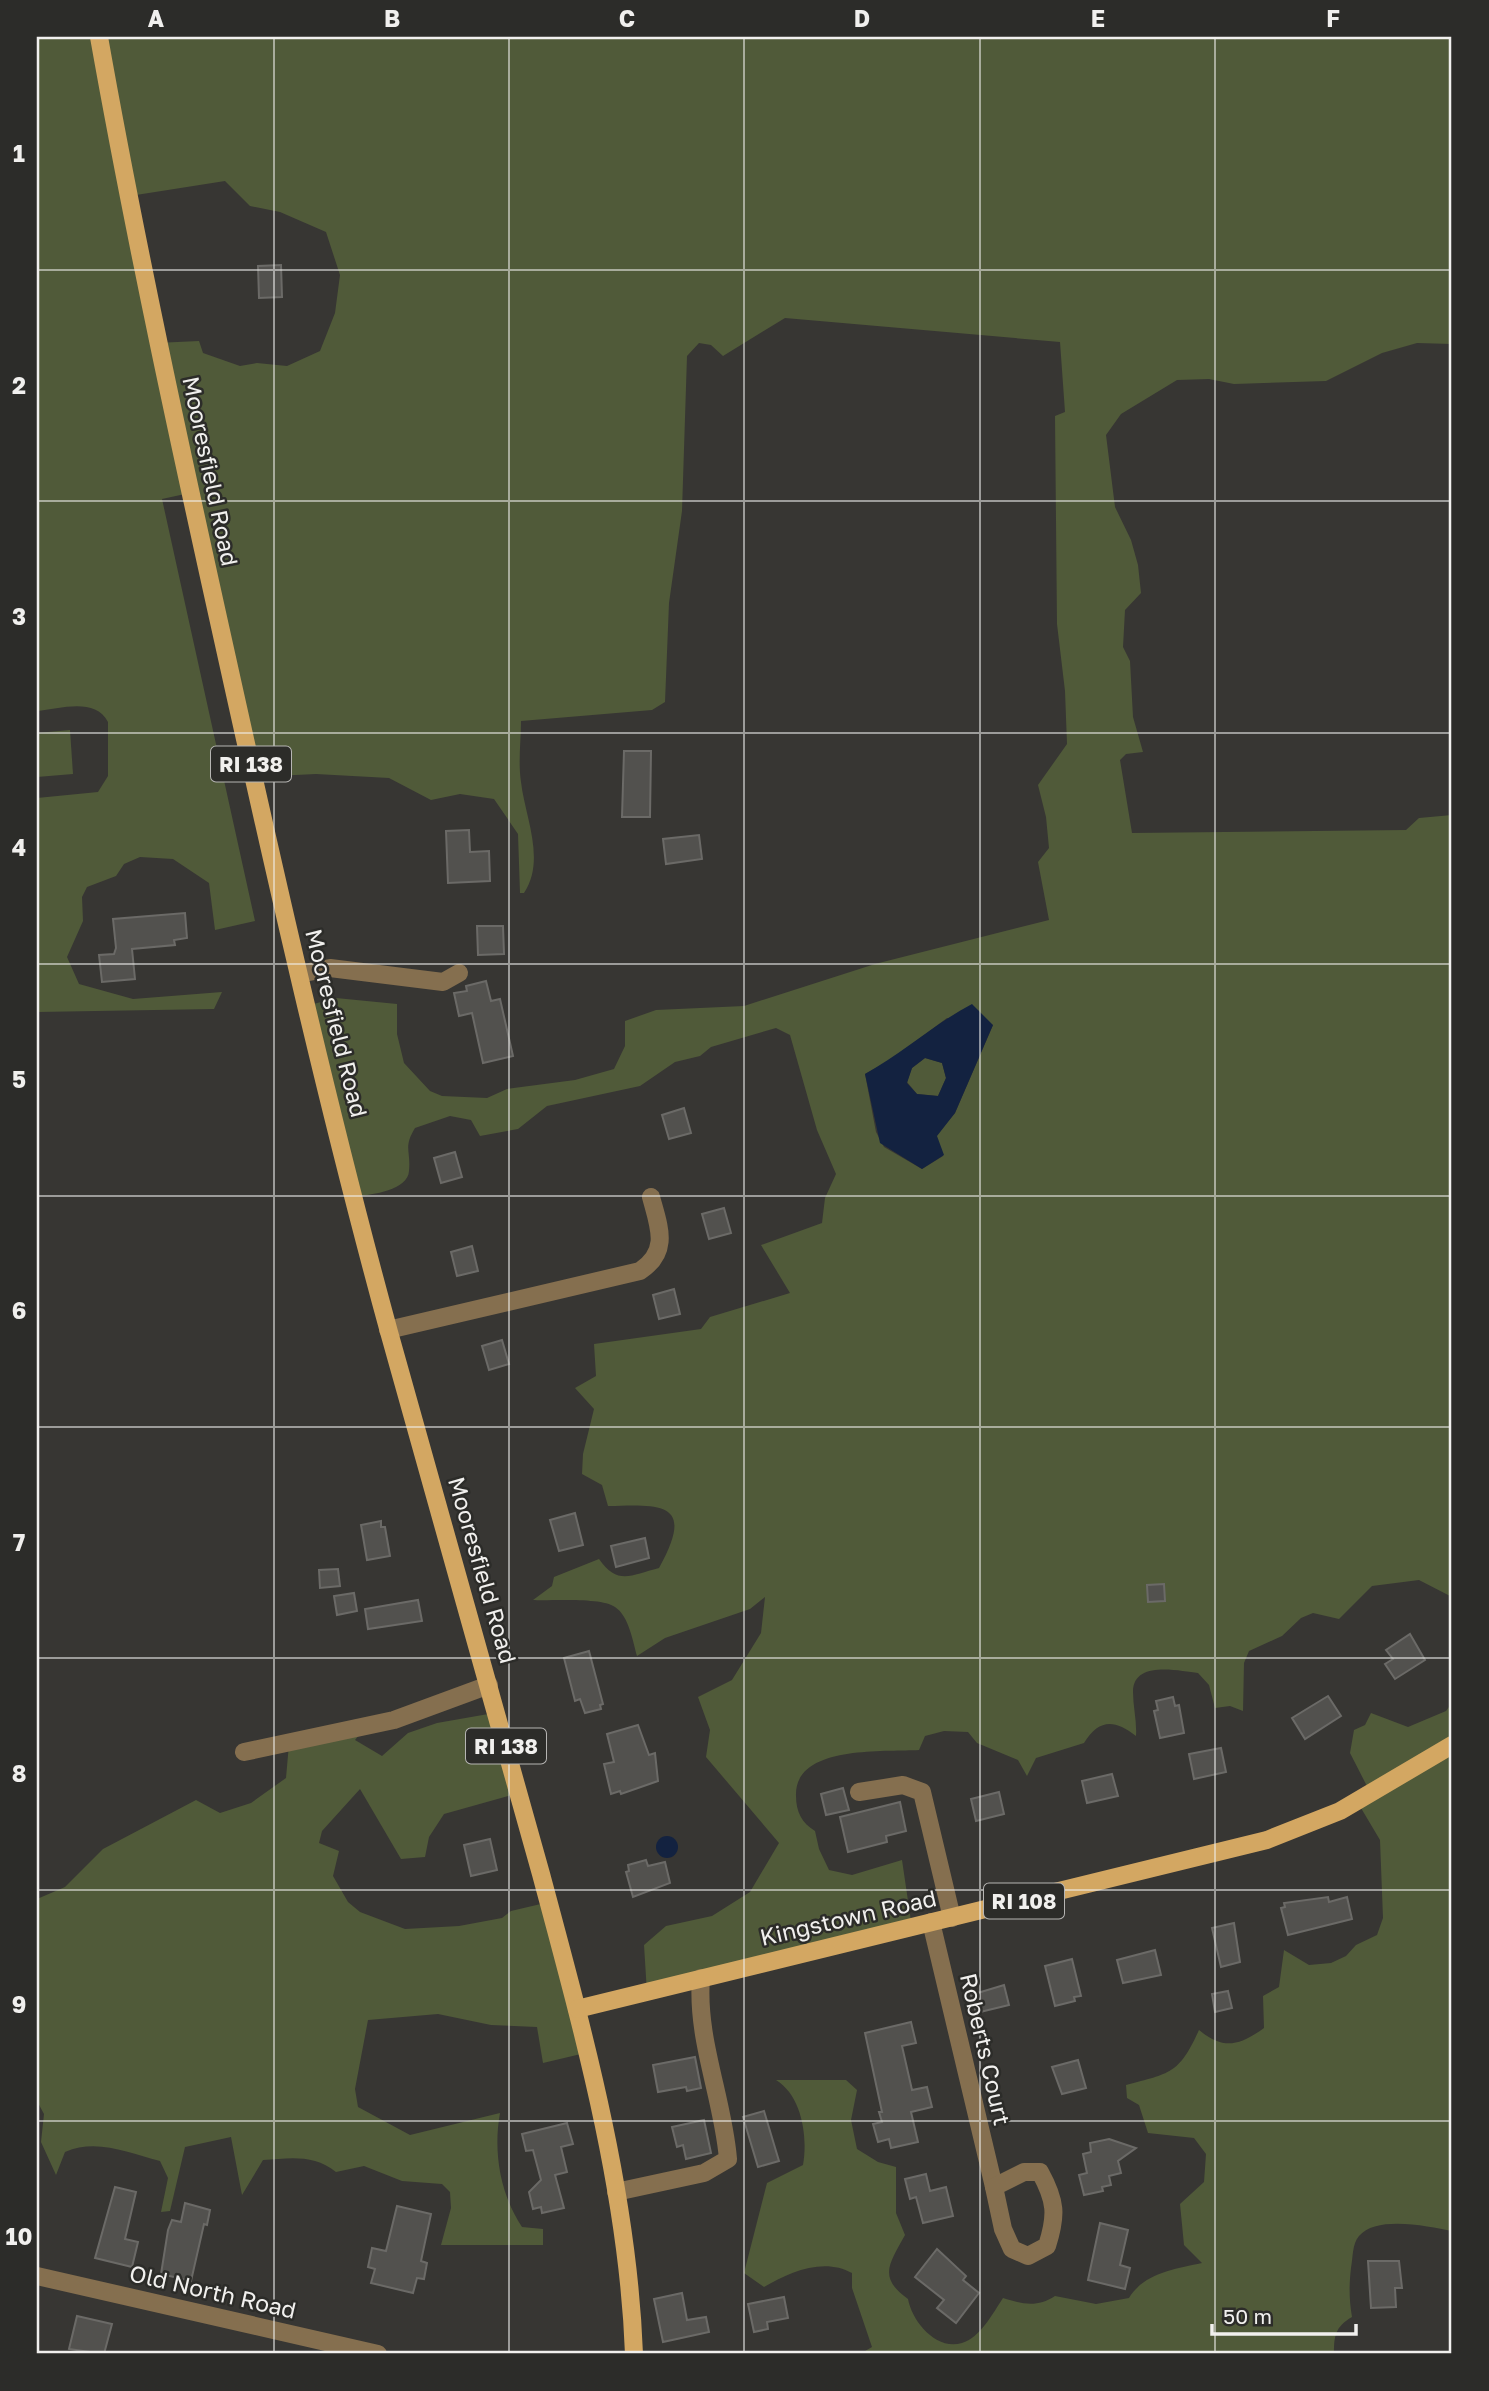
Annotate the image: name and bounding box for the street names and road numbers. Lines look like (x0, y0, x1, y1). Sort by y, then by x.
street label: Mooresfield Road (177, 374, 245, 568)
road number: RI 138 (211, 746, 291, 782)
street label: Mooresfield Road (300, 926, 374, 1120)
street label: Mooresfield Road (443, 1473, 523, 1667)
road number: RI 138 (466, 1728, 546, 1764)
street label: Kingstown Road (757, 1883, 939, 1951)
road number: RI 108 (984, 1884, 1064, 1918)
street label: Roberts Court (955, 1970, 1017, 2128)
street label: Old North Road (127, 2258, 299, 2324)

